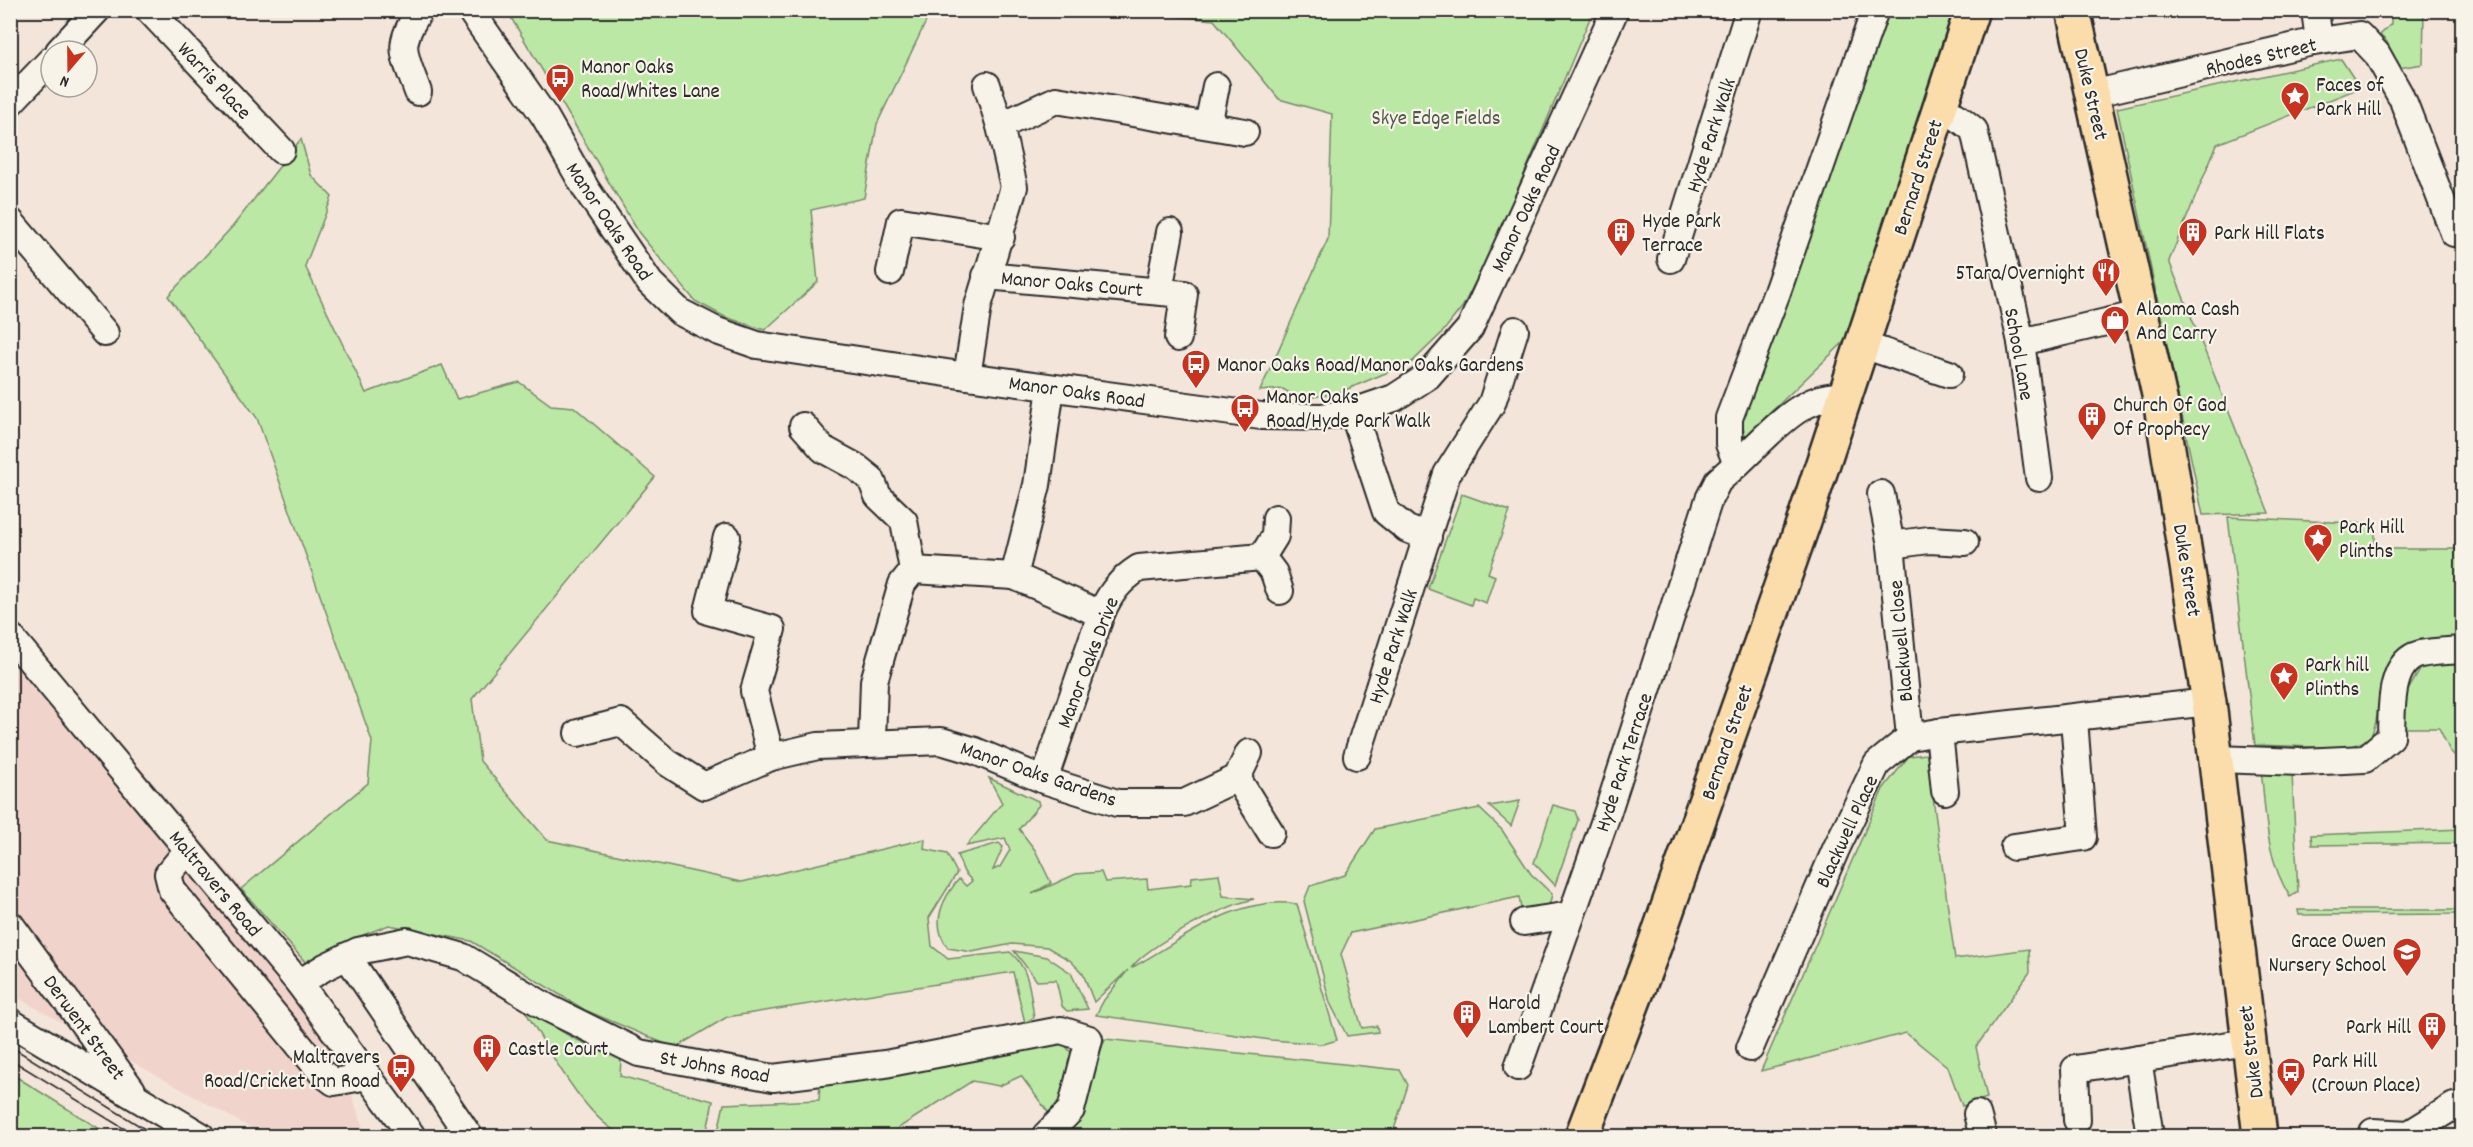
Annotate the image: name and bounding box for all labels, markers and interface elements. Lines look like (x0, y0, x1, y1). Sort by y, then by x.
street label: Rhodes Street (2203, 32, 2320, 86)
street label: Warris Place (169, 36, 257, 128)
north arrow (39, 39, 99, 99)
street label: Duke Street (2064, 46, 2114, 144)
place label: Manor Oaks Road/Whites Lane (581, 54, 720, 108)
bus stop icon: Manor Oaks Road/Whites Lane (544, 62, 576, 104)
text: N (57, 69, 72, 93)
place label: Faces of Park Hill (2316, 72, 2384, 126)
street label: Hyde Park Walk (1680, 75, 1746, 197)
place icon: Faces of Park Hill (2279, 80, 2311, 122)
park label: Skye Edge Fields (1371, 105, 1501, 135)
street label: Bernard Street (1887, 116, 1953, 240)
street label: Manor Oaks Road (1485, 141, 1570, 278)
street label: Manor Oaks Road (557, 157, 658, 288)
place label: Hyde Park Terrace (1642, 208, 1721, 262)
building icon: Hyde Park Terrace (1605, 216, 1637, 258)
building icon: Park Hill Flats (2177, 216, 2209, 258)
place label: Park Hill Flats (2214, 220, 2325, 250)
restaurant icon: 5Tara/Overnight (2090, 256, 2122, 298)
place label: 5Tara/Overnight (1955, 260, 2085, 290)
street label: Manor Oaks Court (1000, 265, 1144, 307)
place label: Alaoma Cash And Carry (2136, 296, 2239, 350)
shop icon: Alaoma Cash And Carry (2099, 304, 2131, 346)
street label: School Lane (1994, 306, 2040, 403)
bus stop icon: Manor Oaks Road/Manor Oaks Gardens (1180, 348, 1212, 390)
place label: Manor Oaks Road/Manor Oaks Gardens (1217, 352, 1524, 382)
street label: Manor Oaks Road (1007, 370, 1147, 418)
place label: Manor Oaks Road/Hyde Park Walk (1266, 384, 1431, 438)
bus stop icon: Manor Oaks Road/Hyde Park Walk (1229, 392, 1261, 434)
place label: Church Of God Of Prophecy (2113, 392, 2227, 446)
building icon: Church Of God Of Prophecy (2076, 400, 2108, 442)
place label: Park Hill Plinths (2339, 514, 2404, 568)
street label: Duke Street (2163, 522, 2207, 619)
place icon: Park Hill Plinths (2302, 522, 2334, 564)
street label: Blackwell Close (1883, 579, 1923, 703)
street label: Hyde Park Walk (1362, 586, 1428, 708)
street label: Manor Oaks Drive (1051, 593, 1129, 733)
place label: Park hill Plinths (2305, 652, 2369, 706)
place icon: Park hill Plinths (2268, 660, 2300, 702)
street label: Bernard Street (1695, 681, 1763, 805)
street label: Hyde Park Terrace (1589, 690, 1662, 836)
street label: Manor Oaks Gardens (956, 735, 1120, 817)
street label: Blackwell Place (1809, 771, 1888, 894)
street label: Maltravers Road (160, 825, 267, 945)
place label: Grace Owen Nursery School (2269, 928, 2386, 982)
school or university icon: Grace Owen Nursery School (2391, 936, 2423, 978)
street label: Derwent Street (34, 970, 131, 1088)
place label: Harold Lambert Court (1488, 990, 1604, 1044)
building icon: Harold Lambert Court (1451, 998, 1483, 1040)
street label: Duke Street (2232, 1003, 2274, 1100)
building icon: Park Hill (2416, 1010, 2448, 1052)
place label: Park Hill (2346, 1014, 2411, 1044)
building icon: Castle Court (471, 1032, 503, 1074)
place label: Castle Court (508, 1036, 608, 1066)
place label: Maltravers Road/Cricket Inn Road (204, 1044, 380, 1098)
street label: St Johns Road (657, 1045, 772, 1093)
place label: Park Hill (Crown Place) (2312, 1048, 2420, 1102)
bus stop icon: Maltravers Road/Cricket Inn Road (385, 1052, 417, 1094)
bus stop icon: Park Hill (Crown Place) (2275, 1056, 2307, 1098)

